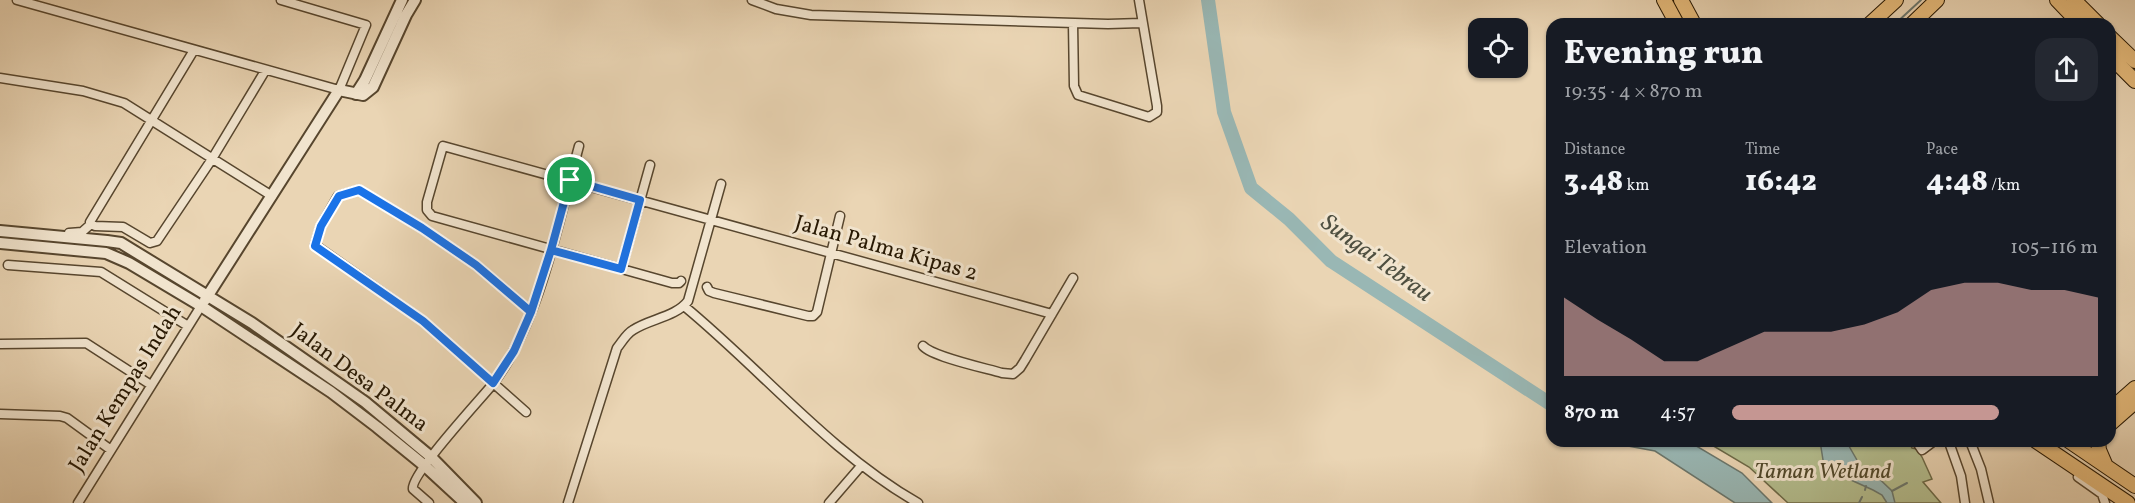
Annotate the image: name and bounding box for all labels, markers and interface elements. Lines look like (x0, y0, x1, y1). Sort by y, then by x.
map controls (1468, 18, 1528, 78)
button: locate (1468, 18, 1528, 78)
text: Evening run (1564, 32, 1763, 78)
button: share (2035, 38, 2098, 101)
text: 19:35 · 4 × 870 m (1564, 78, 1702, 106)
text: Distance (1564, 139, 1625, 161)
text: Time (1745, 139, 1780, 161)
text: Pace (1926, 139, 1958, 161)
pin (544, 154, 595, 205)
text: 3.48 (1564, 161, 1623, 203)
text: 16:42 (1745, 161, 1817, 203)
text: 4:48 (1926, 161, 1988, 203)
icon: arrive (553, 163, 586, 196)
text: km (1623, 175, 1649, 197)
text: /km (1988, 175, 2020, 197)
water label: Sungai Tebrau (1313, 207, 1439, 311)
street label: Jalan Palma Kipas 2 (791, 208, 981, 290)
text: Elevation (1564, 234, 1647, 262)
text: 105–116 m (2010, 234, 2098, 262)
street label: Jalan Kempas Indah (62, 299, 190, 479)
street label: Jalan Desa Palma (284, 316, 434, 440)
text: 870 m (1564, 399, 1619, 427)
text: 4:57 (1660, 399, 1696, 427)
park label: Taman Wetland (1755, 457, 1892, 488)

